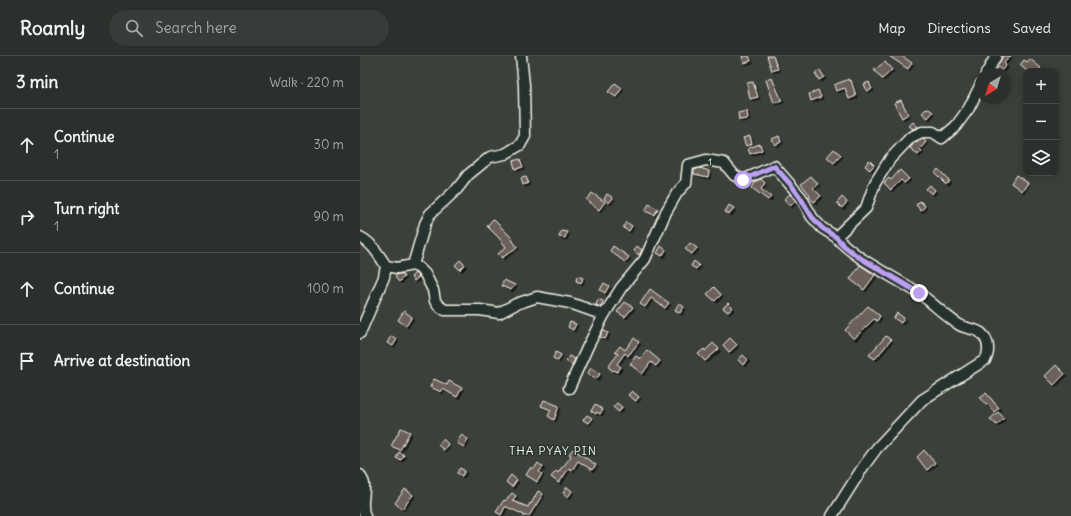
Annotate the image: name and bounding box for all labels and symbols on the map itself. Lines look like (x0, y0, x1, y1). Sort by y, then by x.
north arrow (975, 68, 1011, 104)
street label: 1 (708, 155, 712, 169)
route start (734, 171, 752, 189)
route end (910, 284, 928, 302)
district label: THA PYAY PIN (509, 443, 597, 458)

